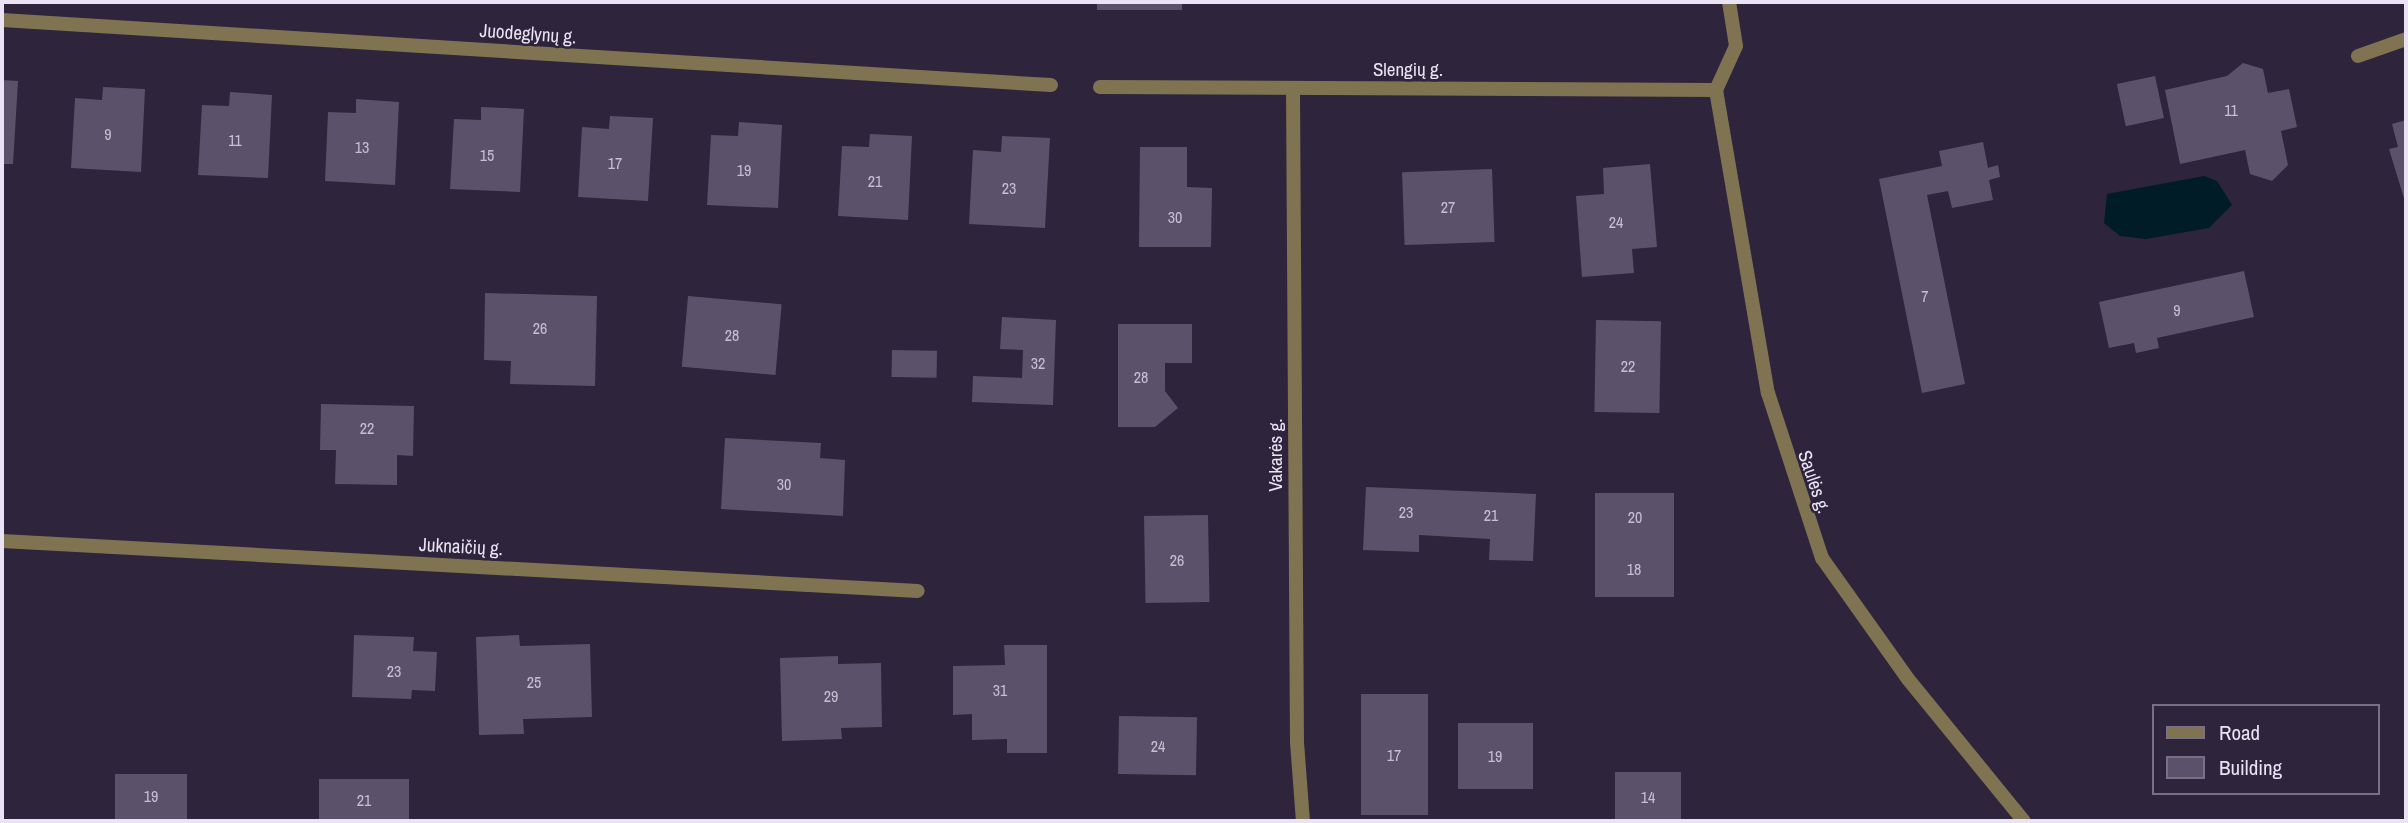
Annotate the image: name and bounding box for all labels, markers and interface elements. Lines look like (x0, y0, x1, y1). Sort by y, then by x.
street label: Juodeglynų g. (479, 19, 577, 49)
street label: Slengių g. (1373, 59, 1443, 81)
house number: 11 (2224, 100, 2238, 120)
house number: 9 (104, 124, 112, 144)
house number: 11 (228, 130, 242, 150)
house number: 13 (355, 137, 369, 157)
house number: 15 (480, 145, 494, 165)
house number: 17 (608, 153, 622, 173)
house number: 19 (737, 160, 751, 180)
house number: 21 (868, 171, 882, 191)
house number: 23 (1002, 178, 1016, 198)
house number: 27 (1441, 197, 1455, 217)
house number: 30 (1168, 207, 1182, 227)
house number: 24 (1609, 212, 1623, 232)
house number: 7 (1921, 286, 1929, 306)
house number: 9 (2173, 300, 2181, 320)
house number: 26 (533, 318, 547, 338)
house number: 28 (725, 325, 739, 345)
house number: 32 (1031, 353, 1045, 373)
house number: 22 (1621, 356, 1635, 376)
house number: 28 (1134, 367, 1148, 387)
house number: 22 (360, 418, 374, 438)
street label: Vakarės g. (1265, 418, 1287, 492)
street label: Saulės g. (1793, 448, 1835, 516)
house number: 30 (777, 474, 791, 494)
house number: 23 (1399, 502, 1413, 522)
house number: 21 (1484, 505, 1498, 525)
house number: 20 (1628, 507, 1642, 527)
street label: Juknaičių g. (418, 533, 504, 561)
house number: 26 (1170, 550, 1184, 570)
house number: 18 (1627, 559, 1641, 579)
house number: 23 (387, 661, 401, 681)
house number: 25 (527, 672, 541, 692)
house number: 31 (993, 680, 1007, 700)
house number: 29 (824, 686, 838, 706)
legend (2152, 704, 2380, 795)
text: Road (2219, 718, 2260, 747)
house number: 24 (1151, 736, 1165, 756)
house number: 17 (1387, 745, 1401, 765)
house number: 19 (1488, 746, 1502, 766)
text: Building (2219, 753, 2282, 782)
house number: 19 (144, 786, 158, 806)
house number: 14 (1641, 787, 1655, 807)
house number: 21 (357, 790, 371, 810)

